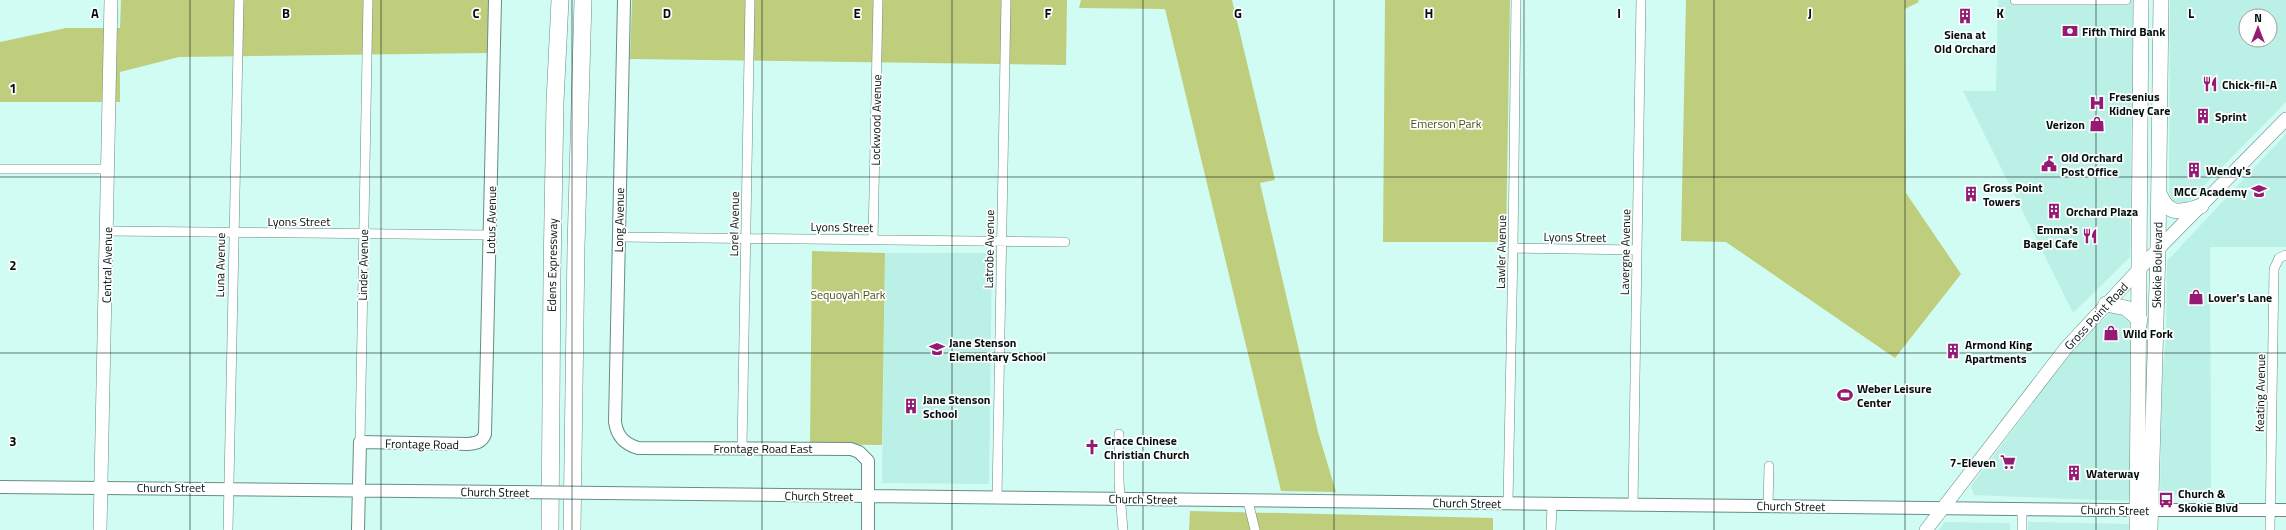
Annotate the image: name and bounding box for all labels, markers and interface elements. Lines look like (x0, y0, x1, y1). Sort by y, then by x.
text: A (91, 3, 99, 23)
text: B (282, 3, 290, 23)
text: C (472, 3, 480, 23)
text: D (663, 3, 671, 23)
text: E (853, 3, 861, 23)
text: F (1045, 3, 1052, 23)
text: G (1234, 3, 1242, 23)
text: H (1425, 3, 1433, 23)
text: I (1617, 3, 1621, 23)
text: J (1808, 3, 1812, 23)
text: K (1996, 3, 2004, 23)
text: L (2188, 3, 2194, 23)
building icon: Siena at Old Orchard (1956, 7, 1974, 25)
north arrow (2238, 8, 2278, 48)
text: N (2254, 10, 2262, 26)
bank icon: Fifth Third Bank (2061, 22, 2079, 40)
place label: Fifth Third Bank (2082, 22, 2166, 41)
place label: Siena at Old Orchard (1934, 25, 1996, 58)
street label: Lockwood Avenue (866, 74, 886, 166)
restaurant icon: Chick-fil-A (2201, 75, 2219, 93)
place label: Chick-fil-A (2222, 75, 2278, 94)
text: 1 (9, 78, 17, 98)
place label: Fresenius Kidney Care (2109, 87, 2170, 120)
hospital icon: Fresenius Kidney Care (2088, 94, 2106, 112)
building icon: Sprint (2194, 107, 2212, 125)
place label: Sprint (2215, 107, 2247, 126)
park label: Emerson Park (1411, 114, 1482, 133)
place label: Verizon (2046, 115, 2085, 134)
shop icon: Verizon (2088, 115, 2106, 133)
place label: Old Orchard Post Office (2061, 148, 2123, 181)
public building icon: Old Orchard Post Office (2040, 155, 2058, 173)
building icon: Wendy's (2185, 161, 2203, 179)
place label: Wendy's (2206, 161, 2251, 180)
place label: Gross Point Towers (1983, 178, 2043, 211)
place label: MCC Academy (2174, 182, 2247, 201)
school or university icon: MCC Academy (2250, 182, 2268, 200)
building icon: Gross Point Towers (1962, 185, 1980, 203)
street label: Lotus Avenue (481, 186, 501, 254)
street label: Long Avenue (609, 187, 629, 253)
street label: Lorel Avenue (724, 191, 744, 257)
building icon: Orchard Plaza (2045, 202, 2063, 220)
place label: Orchard Plaza (2066, 202, 2138, 221)
street label: Latrobe Avenue (979, 209, 999, 289)
street label: Lavergne Avenue (1615, 209, 1635, 295)
street label: Lyons Street (268, 212, 331, 231)
street label: Lawler Avenue (1491, 215, 1511, 289)
street label: Lyons Street (810, 217, 874, 237)
street label: Edens Expressway (542, 218, 562, 312)
place label: Emma's Bagel Cafe (2023, 220, 2078, 253)
street label: Skokie Boulevard (2147, 222, 2167, 308)
street label: Central Avenue (97, 227, 117, 303)
street label: Lyons Street (1543, 227, 1607, 247)
restaurant icon: Emma's Bagel Cafe (2081, 227, 2099, 245)
street label: Linder Avenue (353, 229, 373, 301)
street label: Luna Avenue (210, 232, 230, 298)
text: 2 (9, 255, 17, 275)
street label: Gross Point Road (2059, 278, 2133, 354)
park label: Sequoyah Park (810, 285, 886, 304)
shop icon: Lover's Lane (2187, 288, 2205, 306)
place label: Lover's Lane (2208, 288, 2272, 307)
shop icon: Wild Fork (2102, 324, 2120, 342)
place label: Wild Fork (2123, 324, 2174, 343)
place label: Jane Stenson Elementary School (949, 333, 1046, 366)
place label: Armond King Apartments (1965, 335, 2033, 368)
school or university icon: Jane Stenson Elementary School (928, 340, 946, 358)
building icon: Armond King Apartments (1944, 342, 1962, 360)
street label: Keating Avenue (2250, 354, 2270, 432)
place label: Weber Leisure Center (1857, 379, 1932, 412)
sports icon: Weber Leisure Center (1836, 386, 1854, 404)
place label: Jane Stenson School (923, 390, 990, 423)
building icon: Jane Stenson School (902, 397, 920, 415)
text: 3 (9, 431, 17, 451)
place label: Grace Chinese Christian Church (1104, 431, 1190, 464)
street label: Frontage Road (385, 434, 459, 454)
church icon: Grace Chinese Christian Church (1083, 438, 1101, 456)
street label: Frontage Road East (714, 439, 813, 458)
place label: 7-Eleven (1950, 453, 1996, 472)
supermarket icon: 7-Eleven (1999, 453, 2017, 471)
building icon: Waterway (2065, 464, 2083, 482)
place label: Waterway (2086, 464, 2139, 483)
street label: Church Street (137, 478, 206, 497)
street label: Church Street (461, 482, 530, 502)
place label: Church & Skokie Blvd (2178, 484, 2238, 517)
street label: Church Street (785, 486, 854, 506)
street label: Church Street (1109, 489, 1178, 509)
bus stop icon: Church & Skokie Blvd (2157, 491, 2175, 509)
street label: Church Street (1433, 493, 1502, 513)
street label: Church Street (1757, 496, 1826, 516)
street label: Church Street (2081, 500, 2150, 520)

